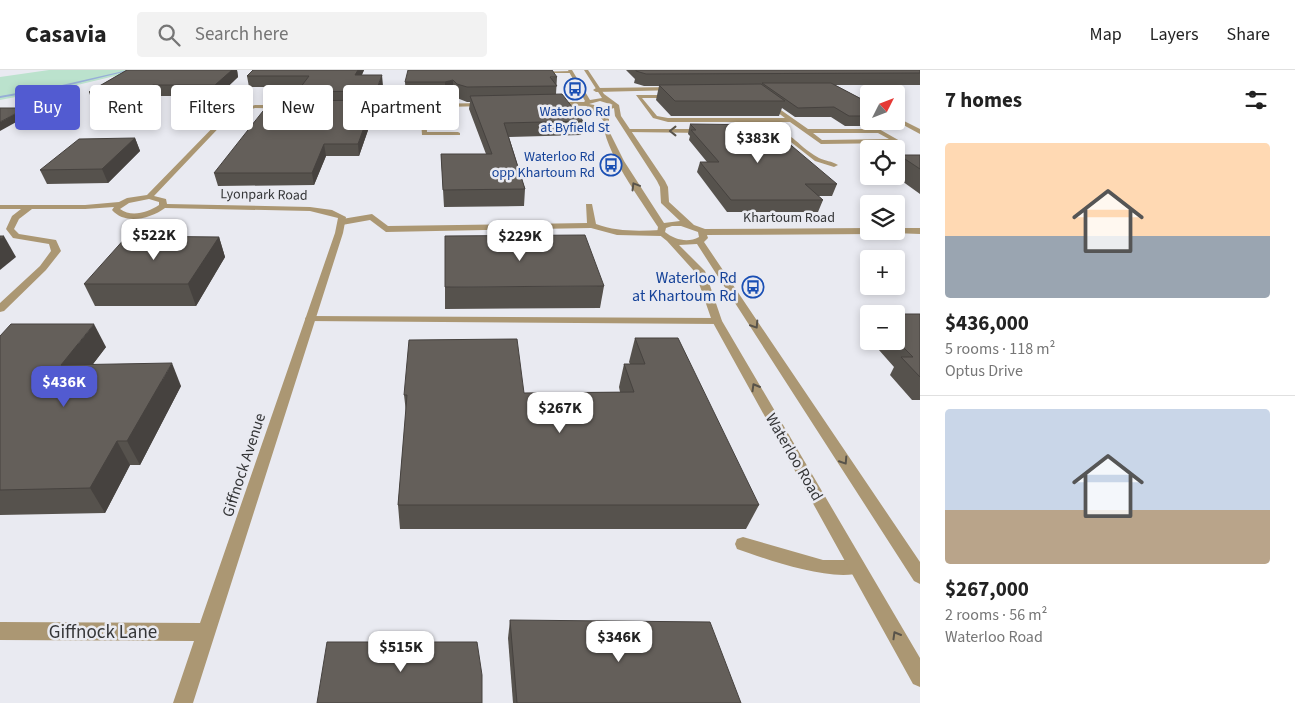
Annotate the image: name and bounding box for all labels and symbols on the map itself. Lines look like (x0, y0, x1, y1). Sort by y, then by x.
bus stop icon: Waterloo Rd at Byfield St (563, 77, 587, 101)
north arrow (860, 85, 905, 130)
place label: Waterloo Rd at Byfield St (539, 102, 611, 138)
pin: $383K (723, 122, 793, 164)
one-way arrow (669, 126, 676, 136)
place label: Waterloo Rd opp Khartoum Rd (492, 147, 595, 183)
bus stop icon: Waterloo Rd opp Khartoum Rd (599, 153, 623, 177)
one-way arrow (632, 183, 642, 192)
street label: Lyonpark Road (220, 184, 308, 206)
street label: Khartoum Road (743, 208, 835, 228)
pin: $522K (119, 218, 189, 261)
pin: $229K (485, 220, 555, 262)
place label: Waterloo Rd at Khartoum Rd (632, 267, 737, 307)
bus stop icon: Waterloo Rd at Khartoum Rd (741, 275, 765, 299)
one-way arrow (748, 320, 758, 329)
pin: $436K (29, 366, 99, 408)
one-way arrow (751, 384, 761, 393)
pin: $267K (525, 392, 595, 434)
street label: Waterloo Road (760, 409, 828, 505)
street label: Giffnock Avenue (217, 410, 271, 520)
one-way arrow (838, 455, 847, 465)
street label: Giffnock Lane (49, 619, 157, 646)
pin: $346K (584, 620, 654, 663)
pin: $515K (366, 630, 436, 673)
one-way arrow (892, 631, 902, 640)

